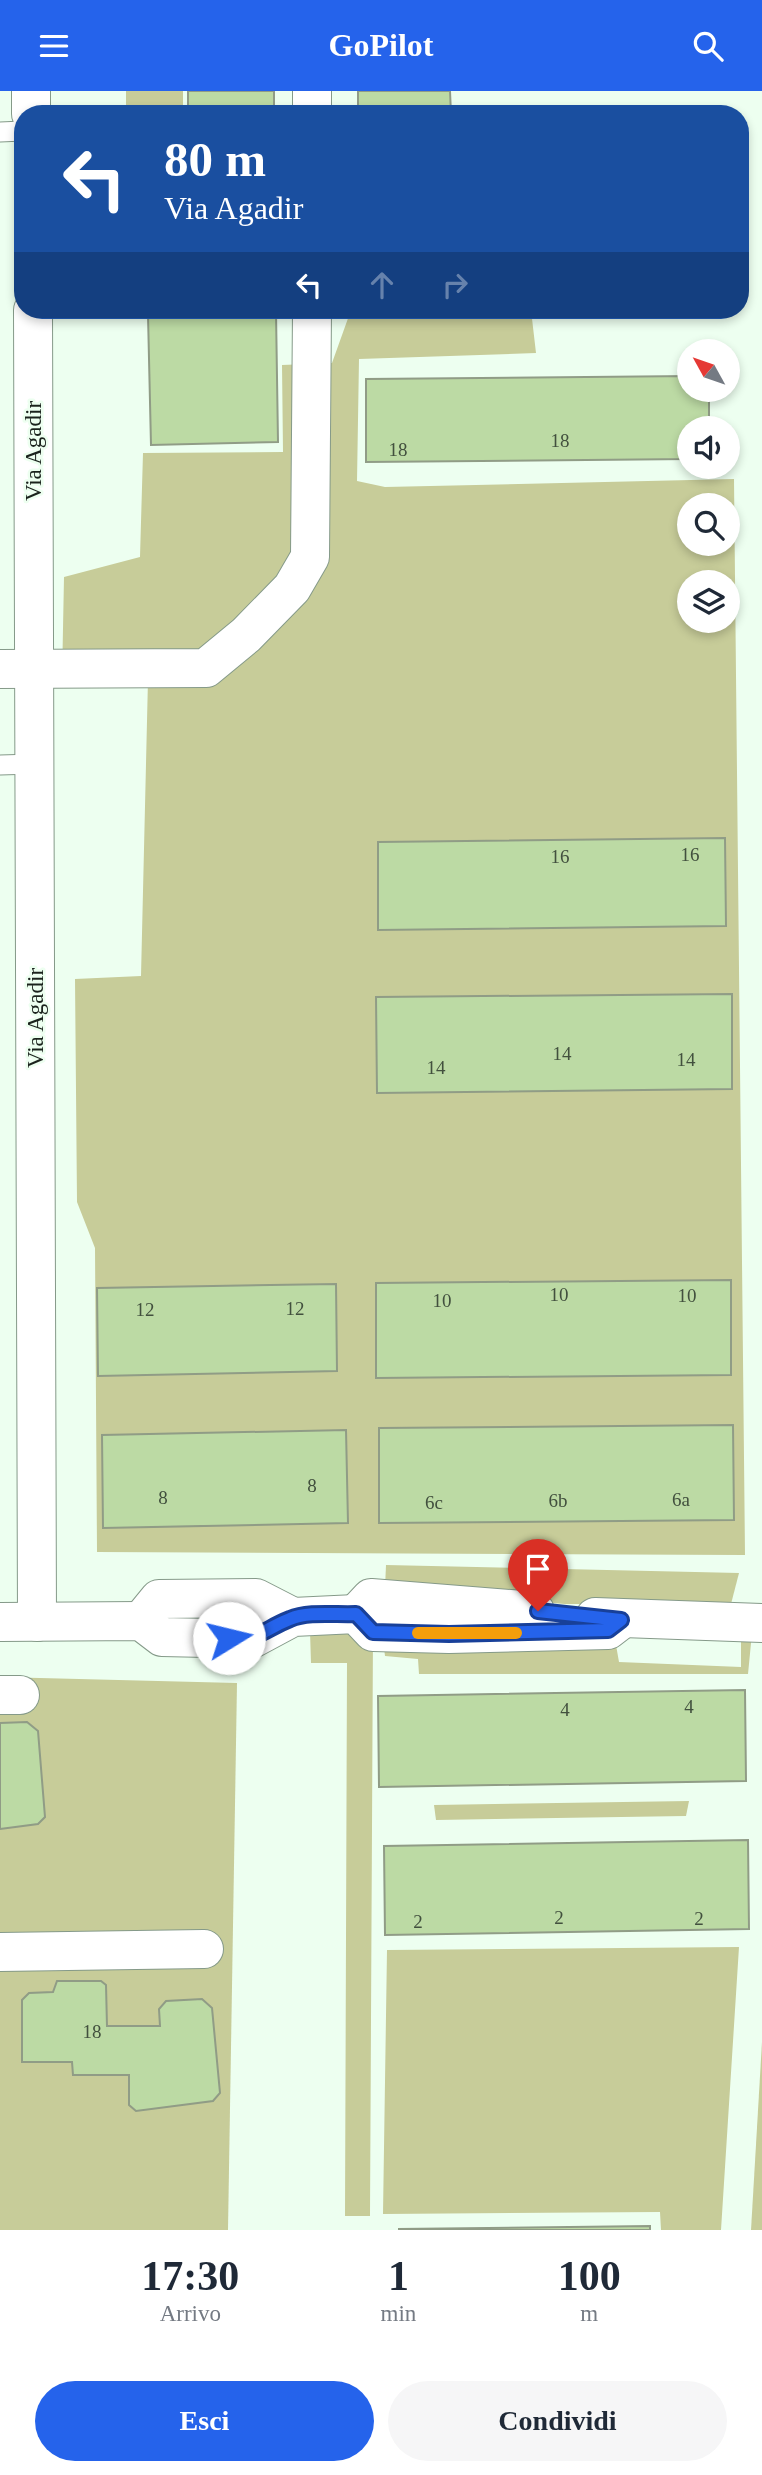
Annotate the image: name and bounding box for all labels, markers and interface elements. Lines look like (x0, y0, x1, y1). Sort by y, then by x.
icon: menu (35, 27, 73, 65)
text: GoPilot (329, 27, 433, 63)
icon: search (689, 27, 727, 65)
text: 80 m (164, 132, 266, 187)
icon: left (49, 133, 140, 224)
text: Via Agadir (164, 190, 303, 226)
icon: left (290, 266, 328, 304)
icon: ahead (363, 266, 401, 304)
icon: right (436, 266, 474, 304)
north arrow (677, 339, 740, 403)
map controls (677, 339, 740, 633)
street label: Via Agadir (21, 401, 46, 501)
button: sound (677, 416, 740, 479)
house number: 18 (551, 430, 570, 451)
house number: 18 (389, 439, 408, 460)
button: search (677, 493, 740, 556)
button: layers (677, 570, 740, 633)
house number: 16 (681, 844, 700, 865)
house number: 16 (551, 846, 570, 867)
street label: Via Agadir (23, 968, 48, 1068)
house number: 14 (553, 1043, 572, 1064)
house number: 14 (677, 1049, 696, 1070)
house number: 14 (427, 1057, 446, 1078)
house number: 10 (550, 1284, 569, 1305)
house number: 10 (678, 1285, 697, 1306)
house number: 10 (433, 1290, 452, 1311)
house number: 12 (286, 1298, 305, 1319)
house number: 12 (136, 1299, 155, 1320)
house number: 8 (307, 1475, 317, 1496)
house number: 8 (158, 1487, 168, 1508)
house number: 6a (672, 1489, 691, 1510)
house number: 6b (549, 1490, 568, 1511)
house number: 6c (425, 1492, 443, 1513)
pin (508, 1539, 568, 1611)
icon: arrive (519, 1550, 557, 1588)
position arrow (192, 1601, 266, 1675)
house number: 4 (684, 1696, 694, 1717)
house number: 4 (560, 1699, 570, 1720)
house number: 2 (554, 1907, 564, 1928)
house number: 2 (694, 1908, 704, 1929)
house number: 2 (413, 1911, 423, 1932)
house number: 18 (83, 2021, 102, 2042)
text: 17:30 (141, 2253, 239, 2299)
text: 1 (388, 2253, 409, 2299)
text: 100 (558, 2253, 621, 2299)
text: Arrivo (160, 2301, 221, 2326)
text: min (381, 2301, 416, 2326)
text: m (580, 2301, 598, 2326)
button: Esci (35, 2381, 374, 2461)
button: Condividi (388, 2381, 727, 2461)

